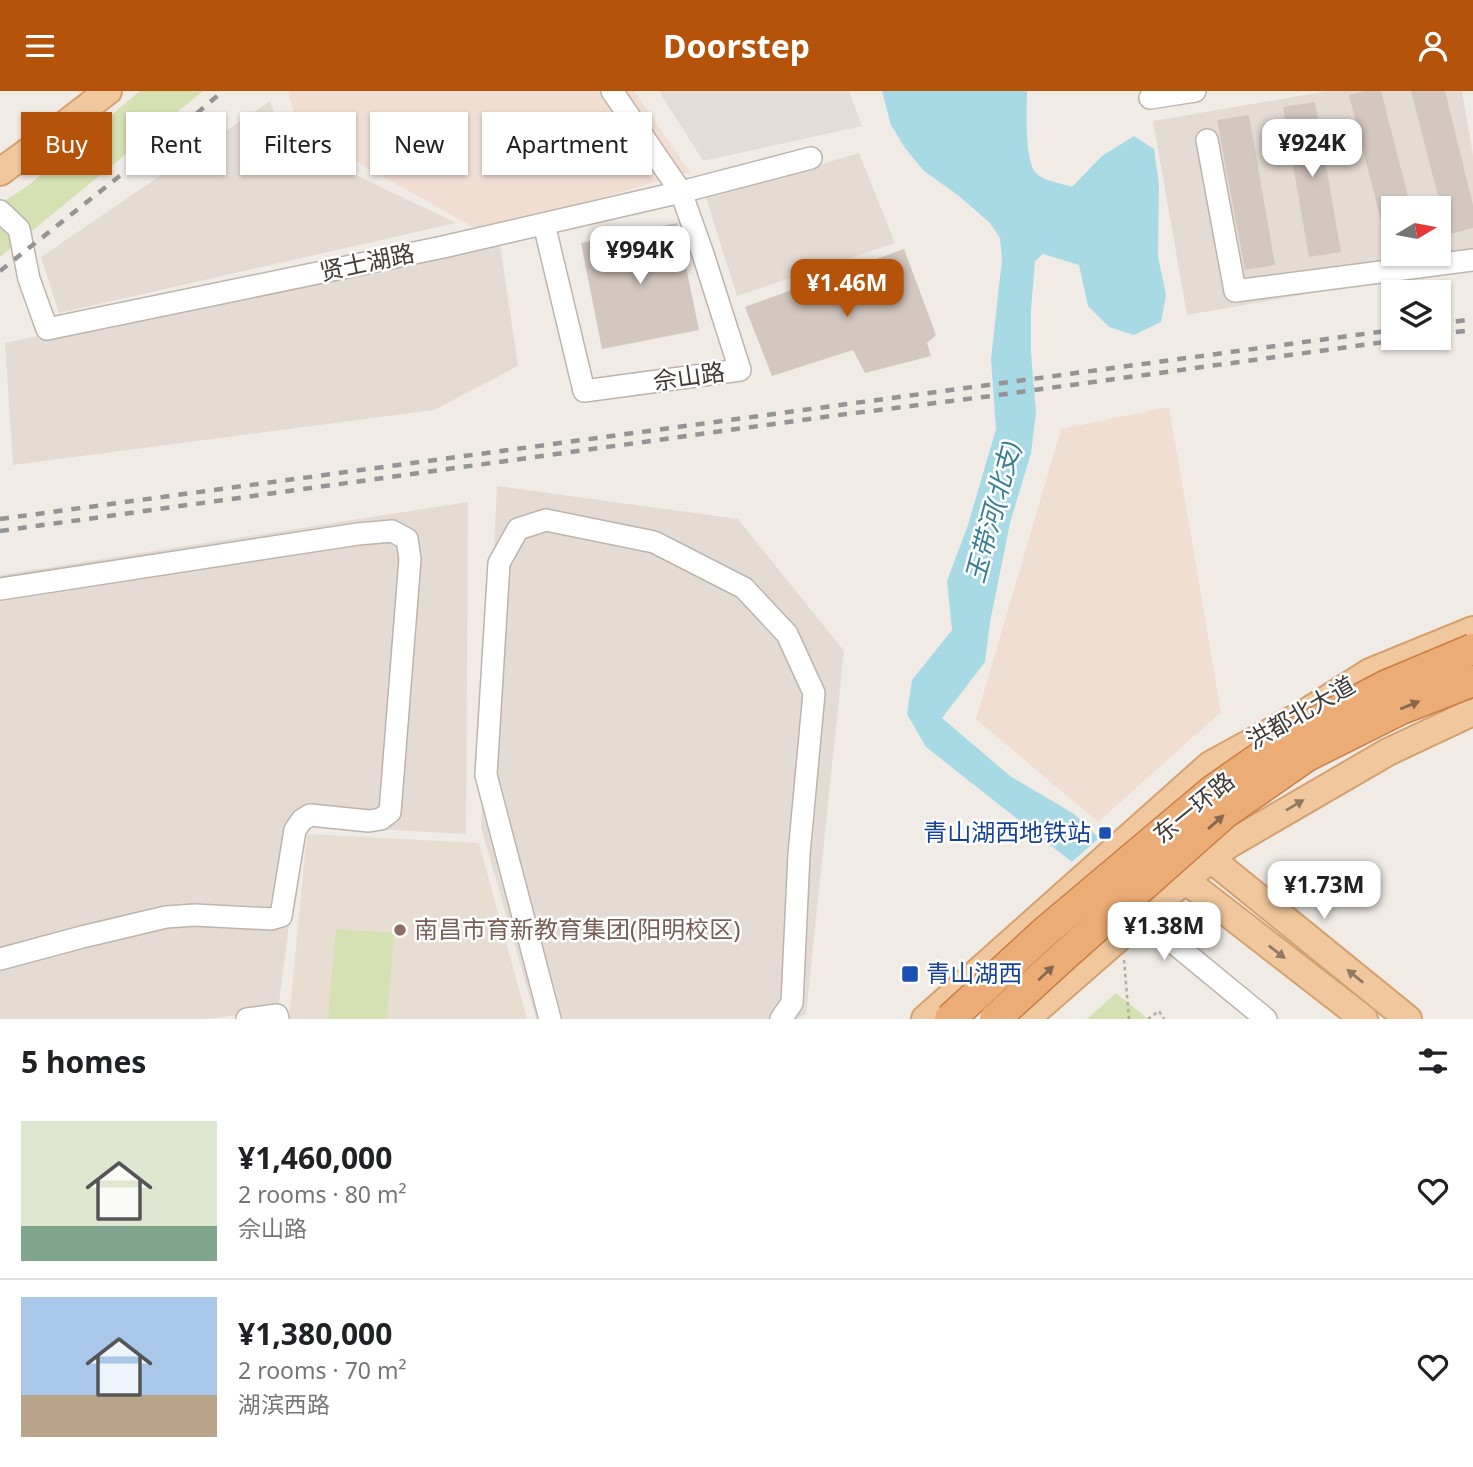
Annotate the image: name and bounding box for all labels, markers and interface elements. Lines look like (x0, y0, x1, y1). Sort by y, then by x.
text: Doorstep (663, 24, 810, 67)
icon: menu (21, 27, 59, 65)
icon: person (1414, 27, 1452, 65)
chip: Buy (21, 112, 112, 175)
chip: Rent (126, 112, 226, 175)
chip: Filters (240, 112, 356, 175)
chip: New (370, 112, 468, 175)
chip: Apartment (482, 112, 652, 175)
pin: ¥924K (1263, 119, 1361, 179)
text: ¥924K (1278, 126, 1346, 158)
north arrow (1381, 196, 1451, 266)
map controls (1381, 196, 1451, 350)
pin: ¥994K (591, 227, 689, 286)
text: ¥994K (606, 233, 674, 265)
street label: 贤士湖路 (316, 235, 417, 288)
pin: ¥1.46M (790, 259, 904, 319)
text: ¥1.46M (807, 266, 887, 298)
button: layers (1381, 280, 1451, 350)
street label: 佘山路 (651, 354, 727, 397)
water label: 玉带河(北支) (956, 437, 1028, 586)
street label: 洪都北大道 (1240, 667, 1360, 756)
one-way arrow (1400, 700, 1421, 711)
street label: 东一环路 (1145, 764, 1241, 850)
one-way arrow (1286, 798, 1305, 811)
one-way arrow (1207, 814, 1224, 830)
place label: 青山湖西地铁站 (923, 815, 1091, 848)
marker: 青山湖西地铁站 (1097, 825, 1113, 841)
pin: ¥1.73M (1267, 861, 1381, 921)
text: ¥1.73M (1284, 868, 1364, 900)
pin: ¥1.38M (1107, 903, 1221, 962)
text: ¥1.38M (1124, 909, 1204, 941)
place label: 南昌市育新教育集团(阳明校区) (414, 912, 740, 945)
marker: 南昌市育新教育集团(阳明校区) (392, 922, 408, 938)
one-way arrow (1268, 944, 1286, 959)
place label: 青山湖西 (926, 956, 1022, 989)
marker: 青山湖西 (900, 964, 920, 984)
one-way arrow (1037, 965, 1054, 981)
one-way arrow (1346, 969, 1363, 984)
text: 5 homes (21, 1041, 146, 1082)
icon: filters (1414, 1042, 1452, 1080)
text: ¥1,460,000 (238, 1137, 392, 1178)
icon: home (77, 1149, 161, 1233)
icon: heart (1414, 1172, 1452, 1210)
text: 2 rooms · 80 m² (238, 1178, 407, 1210)
text: 佘山路 (238, 1212, 307, 1244)
text: ¥1,380,000 (238, 1313, 392, 1354)
icon: home (77, 1325, 161, 1409)
icon: heart (1414, 1348, 1452, 1386)
text: 2 rooms · 70 m² (238, 1354, 407, 1386)
text: 湖滨西路 (238, 1388, 330, 1420)

